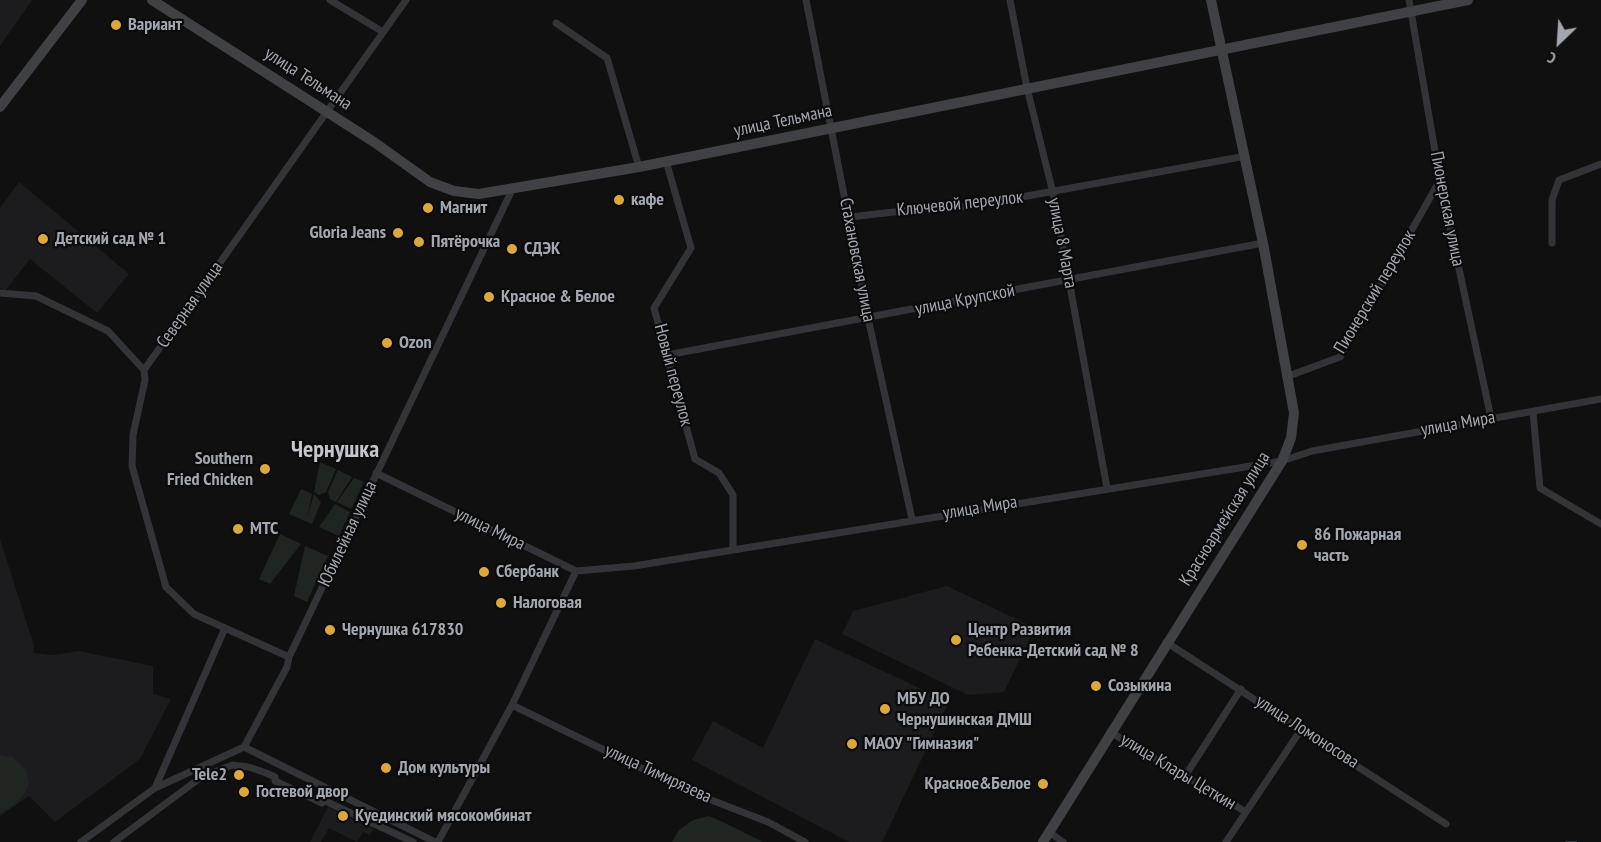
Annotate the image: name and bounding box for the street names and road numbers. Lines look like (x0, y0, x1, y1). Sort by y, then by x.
street label: улица Тельмана (260, 43, 356, 115)
street label: улица Тельмана (732, 100, 834, 142)
street label: Пионерская улица (1425, 150, 1469, 268)
street label: Ключевой переулок (896, 187, 1024, 221)
street label: Стахановская улица (834, 196, 880, 324)
street label: улица 8 Марта (1043, 196, 1081, 290)
street label: Пионерский переулок (1330, 226, 1420, 358)
street label: Северная улица (152, 258, 228, 352)
street label: улица Крупской (914, 280, 1016, 320)
street label: Новый переулок (649, 322, 697, 428)
street label: улица Мира (1419, 407, 1497, 441)
street label: Красноармейская улица (1175, 448, 1275, 590)
street label: Юбилейная улица (314, 478, 382, 590)
street label: улица Мира (941, 491, 1019, 525)
street label: улица Мира (452, 503, 528, 555)
street label: улица Ломоносова (1251, 691, 1363, 773)
street label: улица Клары Цеткин (1116, 729, 1240, 815)
street label: улица Тимирязева (601, 740, 715, 808)

